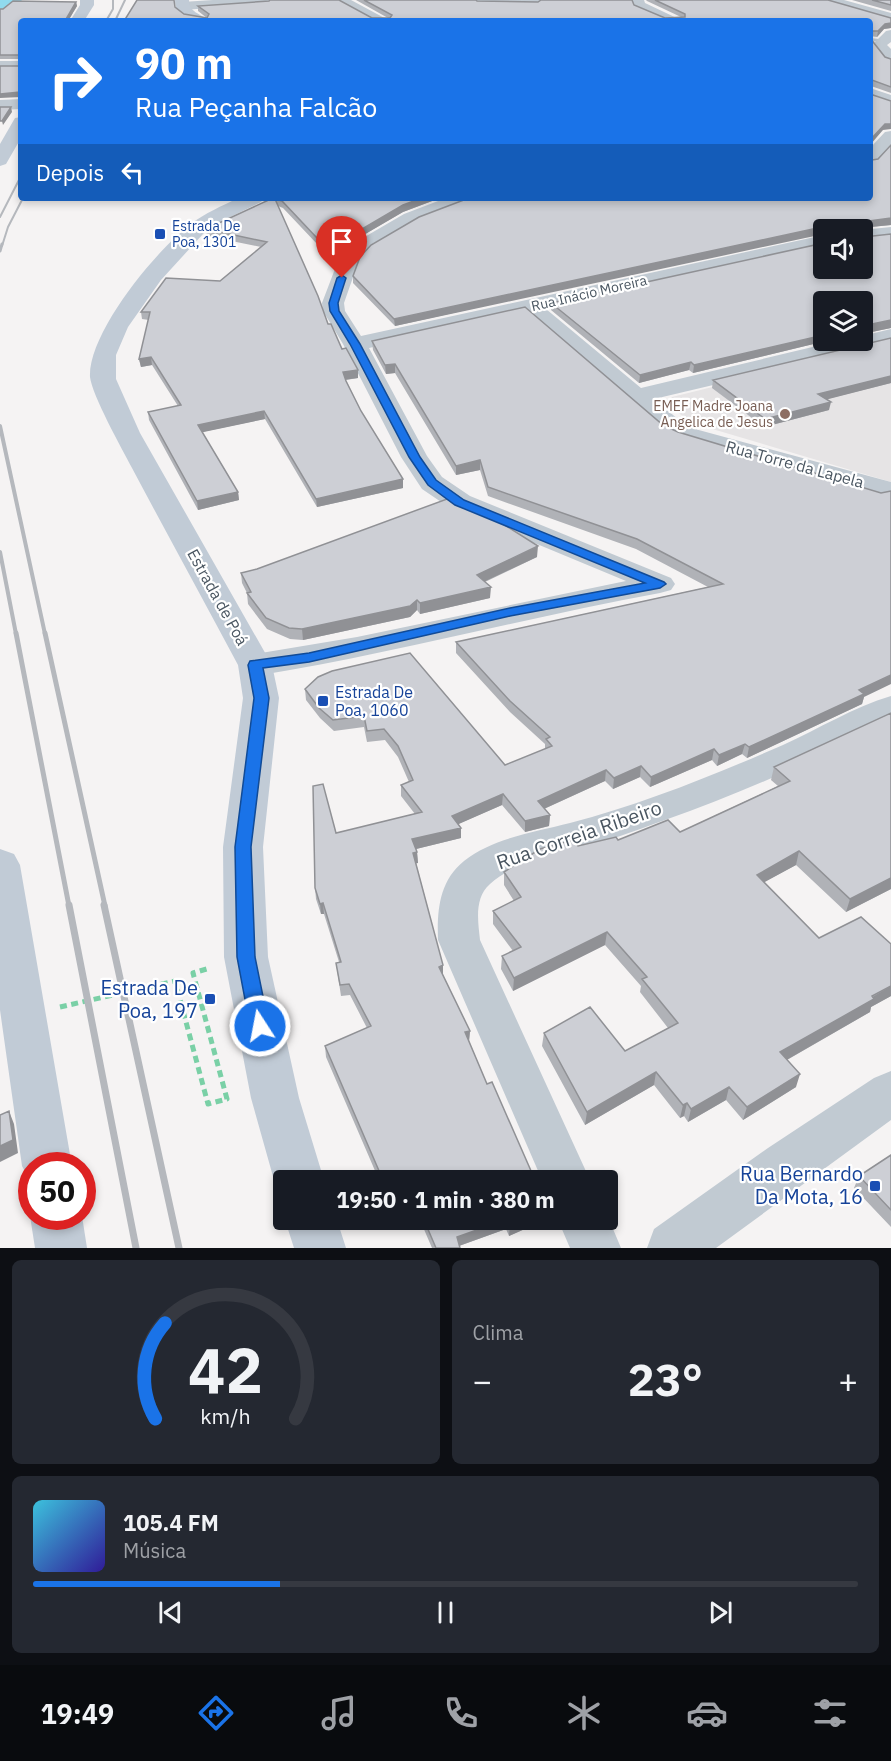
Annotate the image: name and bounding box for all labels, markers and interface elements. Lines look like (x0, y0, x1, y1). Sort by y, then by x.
text: 90 m (135, 36, 233, 91)
icon: right (36, 42, 114, 120)
text: Rua Peçanha Falcão (135, 89, 377, 124)
icon: left (116, 156, 149, 189)
text: Depois (36, 158, 104, 187)
pin (316, 216, 367, 278)
place label: Estrada De Poa, 1301 (172, 217, 241, 251)
map controls (813, 219, 873, 351)
button: sound (813, 219, 873, 279)
icon: arrive (325, 225, 358, 258)
marker: Estrada De Poa, 1301 (153, 227, 167, 241)
street label: Rua Inácio Moreira (529, 271, 649, 315)
button: layers (813, 291, 873, 351)
place label: EMEF Madre Joana Angelica de Jesus (653, 397, 774, 431)
marker: EMEF Madre Joana Angelica de Jesus (778, 407, 792, 421)
street label: Rua Torre da Lapela (724, 436, 867, 492)
street label: Estrada de Poá (183, 545, 253, 649)
place label: Estrada De Poa, 1060 (335, 682, 413, 720)
marker: Estrada De Poa, 1060 (316, 694, 330, 708)
street label: Rua Correia Ribeiro (493, 794, 665, 875)
place label: Estrada De Poa, 197 (100, 974, 198, 1024)
marker: Estrada De Poa, 197 (203, 992, 217, 1006)
position arrow (228, 994, 292, 1058)
speed limit sign: 50 (18, 1152, 96, 1230)
place label: Rua Bernardo Da Mota, 16 (740, 1160, 863, 1210)
marker: Rua Bernardo Da Mota, 16 (868, 1179, 882, 1193)
text: 19:50 · 1 min · 380 m (336, 1185, 555, 1214)
text: Clima (473, 1319, 524, 1346)
text: 42 (188, 1329, 263, 1410)
text: 23° (628, 1350, 703, 1408)
text: − (473, 1359, 492, 1402)
text: + (838, 1359, 858, 1402)
text: km/h (201, 1402, 251, 1430)
text: 105.4 FM (123, 1508, 219, 1537)
text: Música (123, 1537, 186, 1564)
icon: previous (154, 1596, 187, 1629)
icon: pause (429, 1596, 462, 1629)
icon: next (704, 1596, 737, 1629)
icon: directions (195, 1692, 237, 1734)
icon: music (318, 1692, 360, 1734)
icon: phone (440, 1692, 482, 1734)
icon: climate (563, 1692, 605, 1734)
icon: car (686, 1692, 728, 1734)
icon: filters (809, 1692, 851, 1734)
text: 19:49 (40, 1696, 114, 1731)

